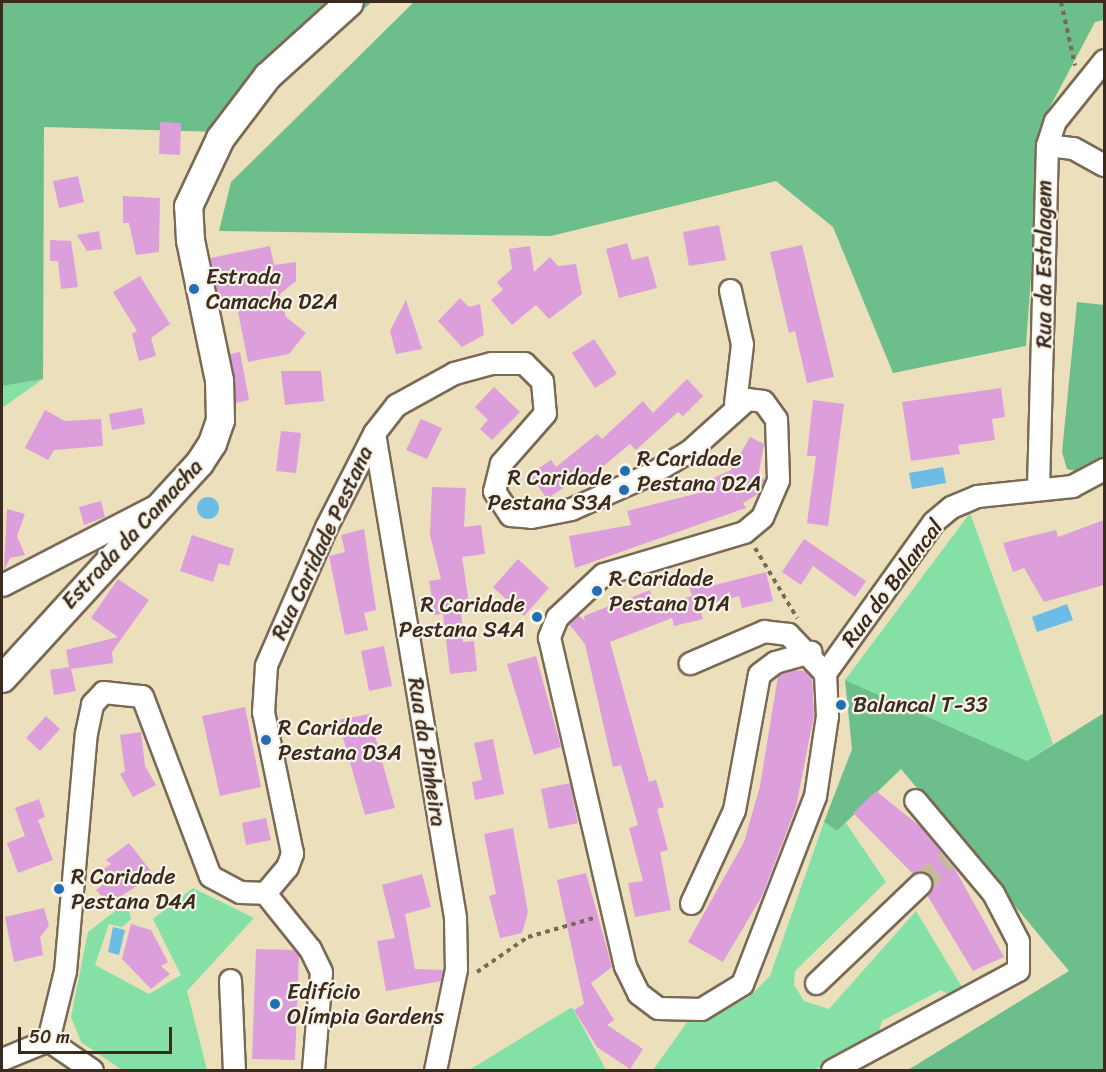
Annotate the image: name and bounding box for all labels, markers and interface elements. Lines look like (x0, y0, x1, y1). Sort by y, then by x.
street label: Rua da Estalagem (1031, 179, 1057, 349)
place label: Estrada Camacha D2A (206, 263, 338, 314)
marker: Estrada Camacha D2A (187, 282, 201, 296)
street label: Rua Caridade Pestana (265, 442, 379, 644)
place label: R Caridade Pestana D2A (637, 445, 761, 496)
street label: Estrada da Camacha (56, 454, 208, 614)
place label: R Caridade Pestana S3A (488, 464, 612, 516)
marker: R Caridade Pestana D2A (618, 464, 632, 478)
marker: R Caridade Pestana S3A (617, 483, 631, 497)
street label: Rua do Balancal (835, 514, 949, 652)
place label: R Caridade Pestana D1A (609, 565, 730, 616)
marker: R Caridade Pestana D1A (590, 584, 604, 598)
place label: R Caridade Pestana S4A (399, 591, 525, 642)
marker: R Caridade Pestana S4A (530, 610, 544, 624)
street label: Rua da Pinheira (402, 676, 452, 828)
place label: Balancal T-33 (853, 692, 988, 718)
marker: Balancal T-33 (834, 698, 848, 712)
place label: R Caridade Pestana D3A (278, 714, 402, 766)
marker: R Caridade Pestana D3A (259, 733, 273, 747)
place label: R Caridade Pestana D4A (71, 863, 196, 914)
marker: R Caridade Pestana D4A (52, 882, 66, 896)
place label: Edifício Olímpia Gardens (287, 978, 444, 1030)
marker: Edifício Olímpia Gardens (268, 997, 282, 1011)
scale bar (21, 1015, 176, 1053)
text: 50 m (29, 1021, 70, 1053)

